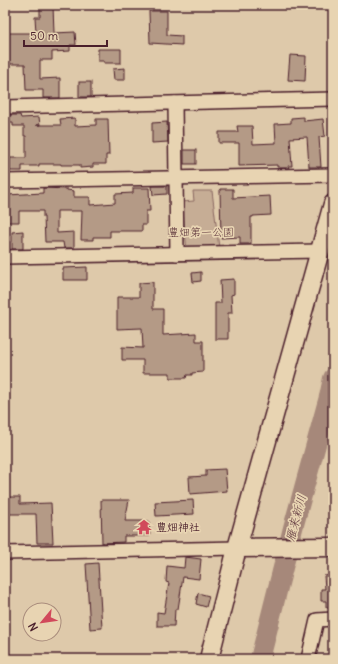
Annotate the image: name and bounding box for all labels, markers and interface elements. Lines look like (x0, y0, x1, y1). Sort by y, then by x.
scale bar (24, 22, 107, 48)
text: 50 m (30, 28, 59, 43)
park label: 豊畑第一公園 (168, 225, 234, 239)
water label: 雁来新川 (282, 493, 309, 543)
temple icon: 豊畑神社 (135, 518, 153, 536)
place label: 豊畑神社 (156, 520, 200, 534)
north arrow (22, 602, 62, 642)
text: N (25, 620, 41, 634)

